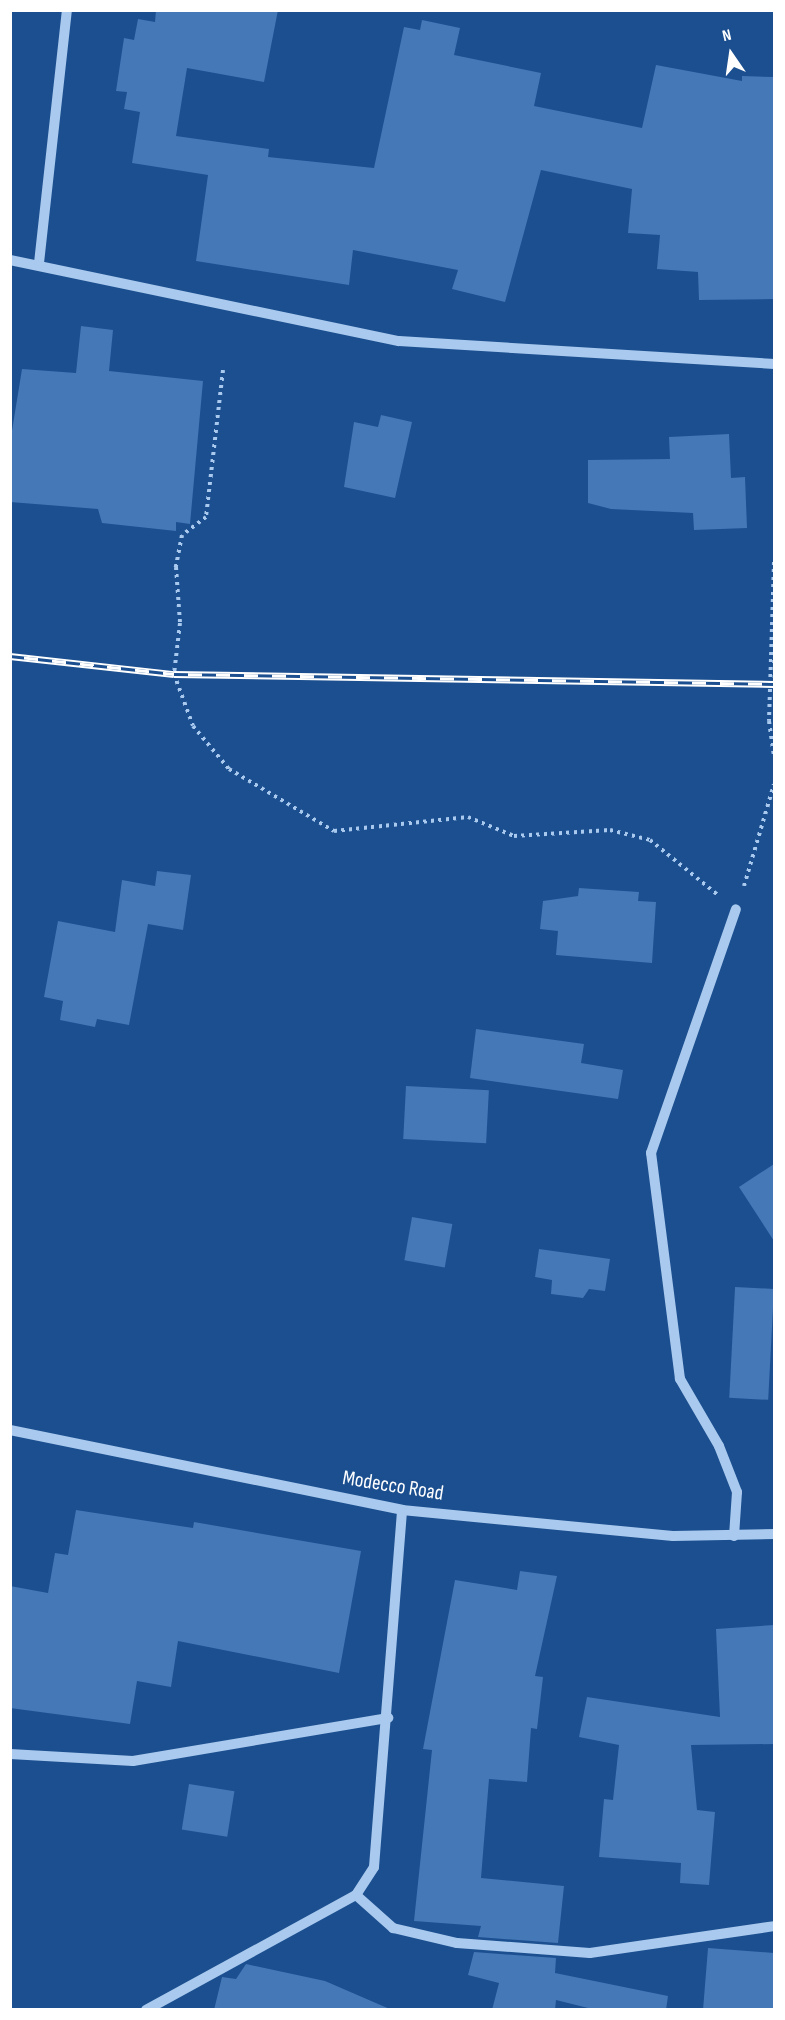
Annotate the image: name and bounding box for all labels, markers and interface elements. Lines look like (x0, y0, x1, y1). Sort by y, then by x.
north arrow (701, 24, 761, 84)
text: N (721, 26, 733, 46)
street label: Modecco Road (341, 1466, 445, 1506)

